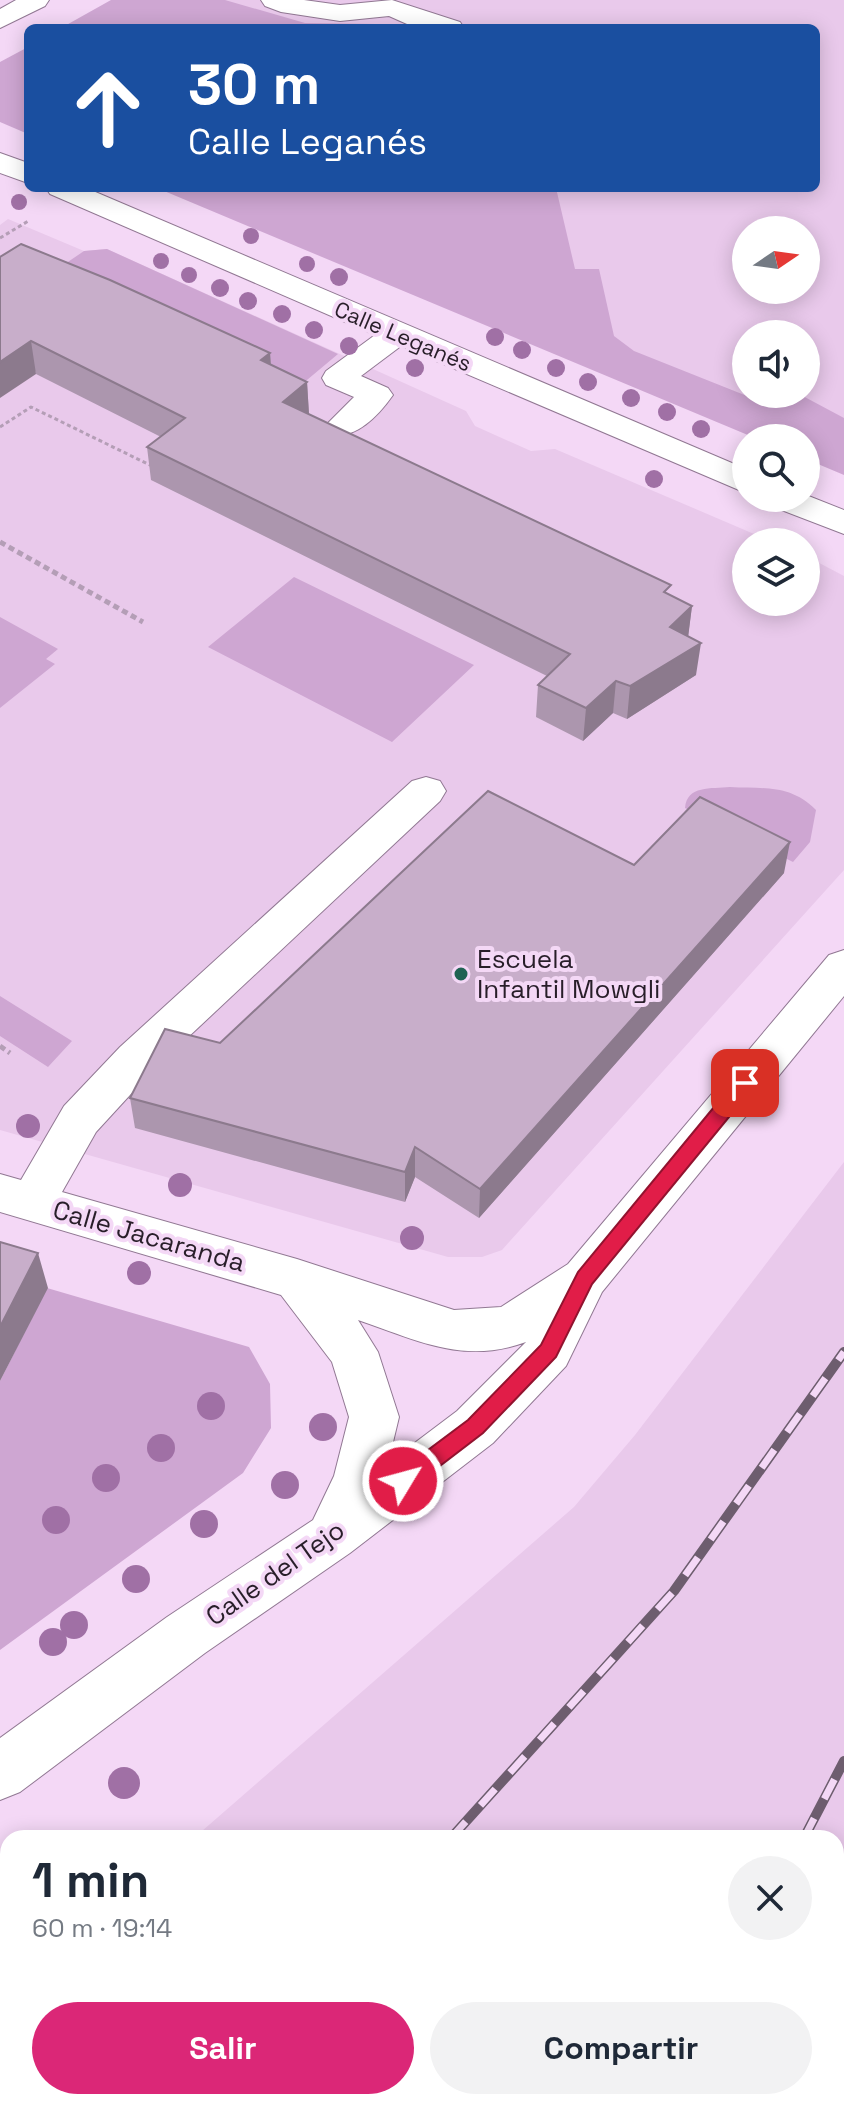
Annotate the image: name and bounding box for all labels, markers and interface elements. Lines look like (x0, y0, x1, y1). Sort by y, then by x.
text: 30 m (188, 49, 320, 120)
icon: ahead (56, 56, 160, 160)
text: Calle Leganés (188, 119, 427, 165)
north arrow (732, 216, 820, 304)
map controls (732, 216, 820, 616)
street label: Calle Leganés (330, 295, 476, 377)
button: sound (732, 320, 820, 408)
button: search (732, 424, 820, 512)
button: layers (732, 528, 820, 616)
place label: Escuela Infantil Mowgli (477, 942, 660, 1006)
marker: Escuela Infantil Mowgli (452, 965, 470, 983)
pin (711, 1049, 779, 1117)
icon: arrive (723, 1061, 767, 1105)
street label: Calle Jacaranda (49, 1192, 249, 1280)
position arrow (361, 1439, 445, 1523)
street label: Calle del Tejo (199, 1513, 351, 1633)
text: 1 min (32, 1850, 149, 1911)
button: close (728, 1856, 812, 1940)
text: 60 m · 19:14 (32, 1911, 172, 1945)
button: Salir (32, 2002, 414, 2094)
button: Compartir (430, 2002, 812, 2094)

